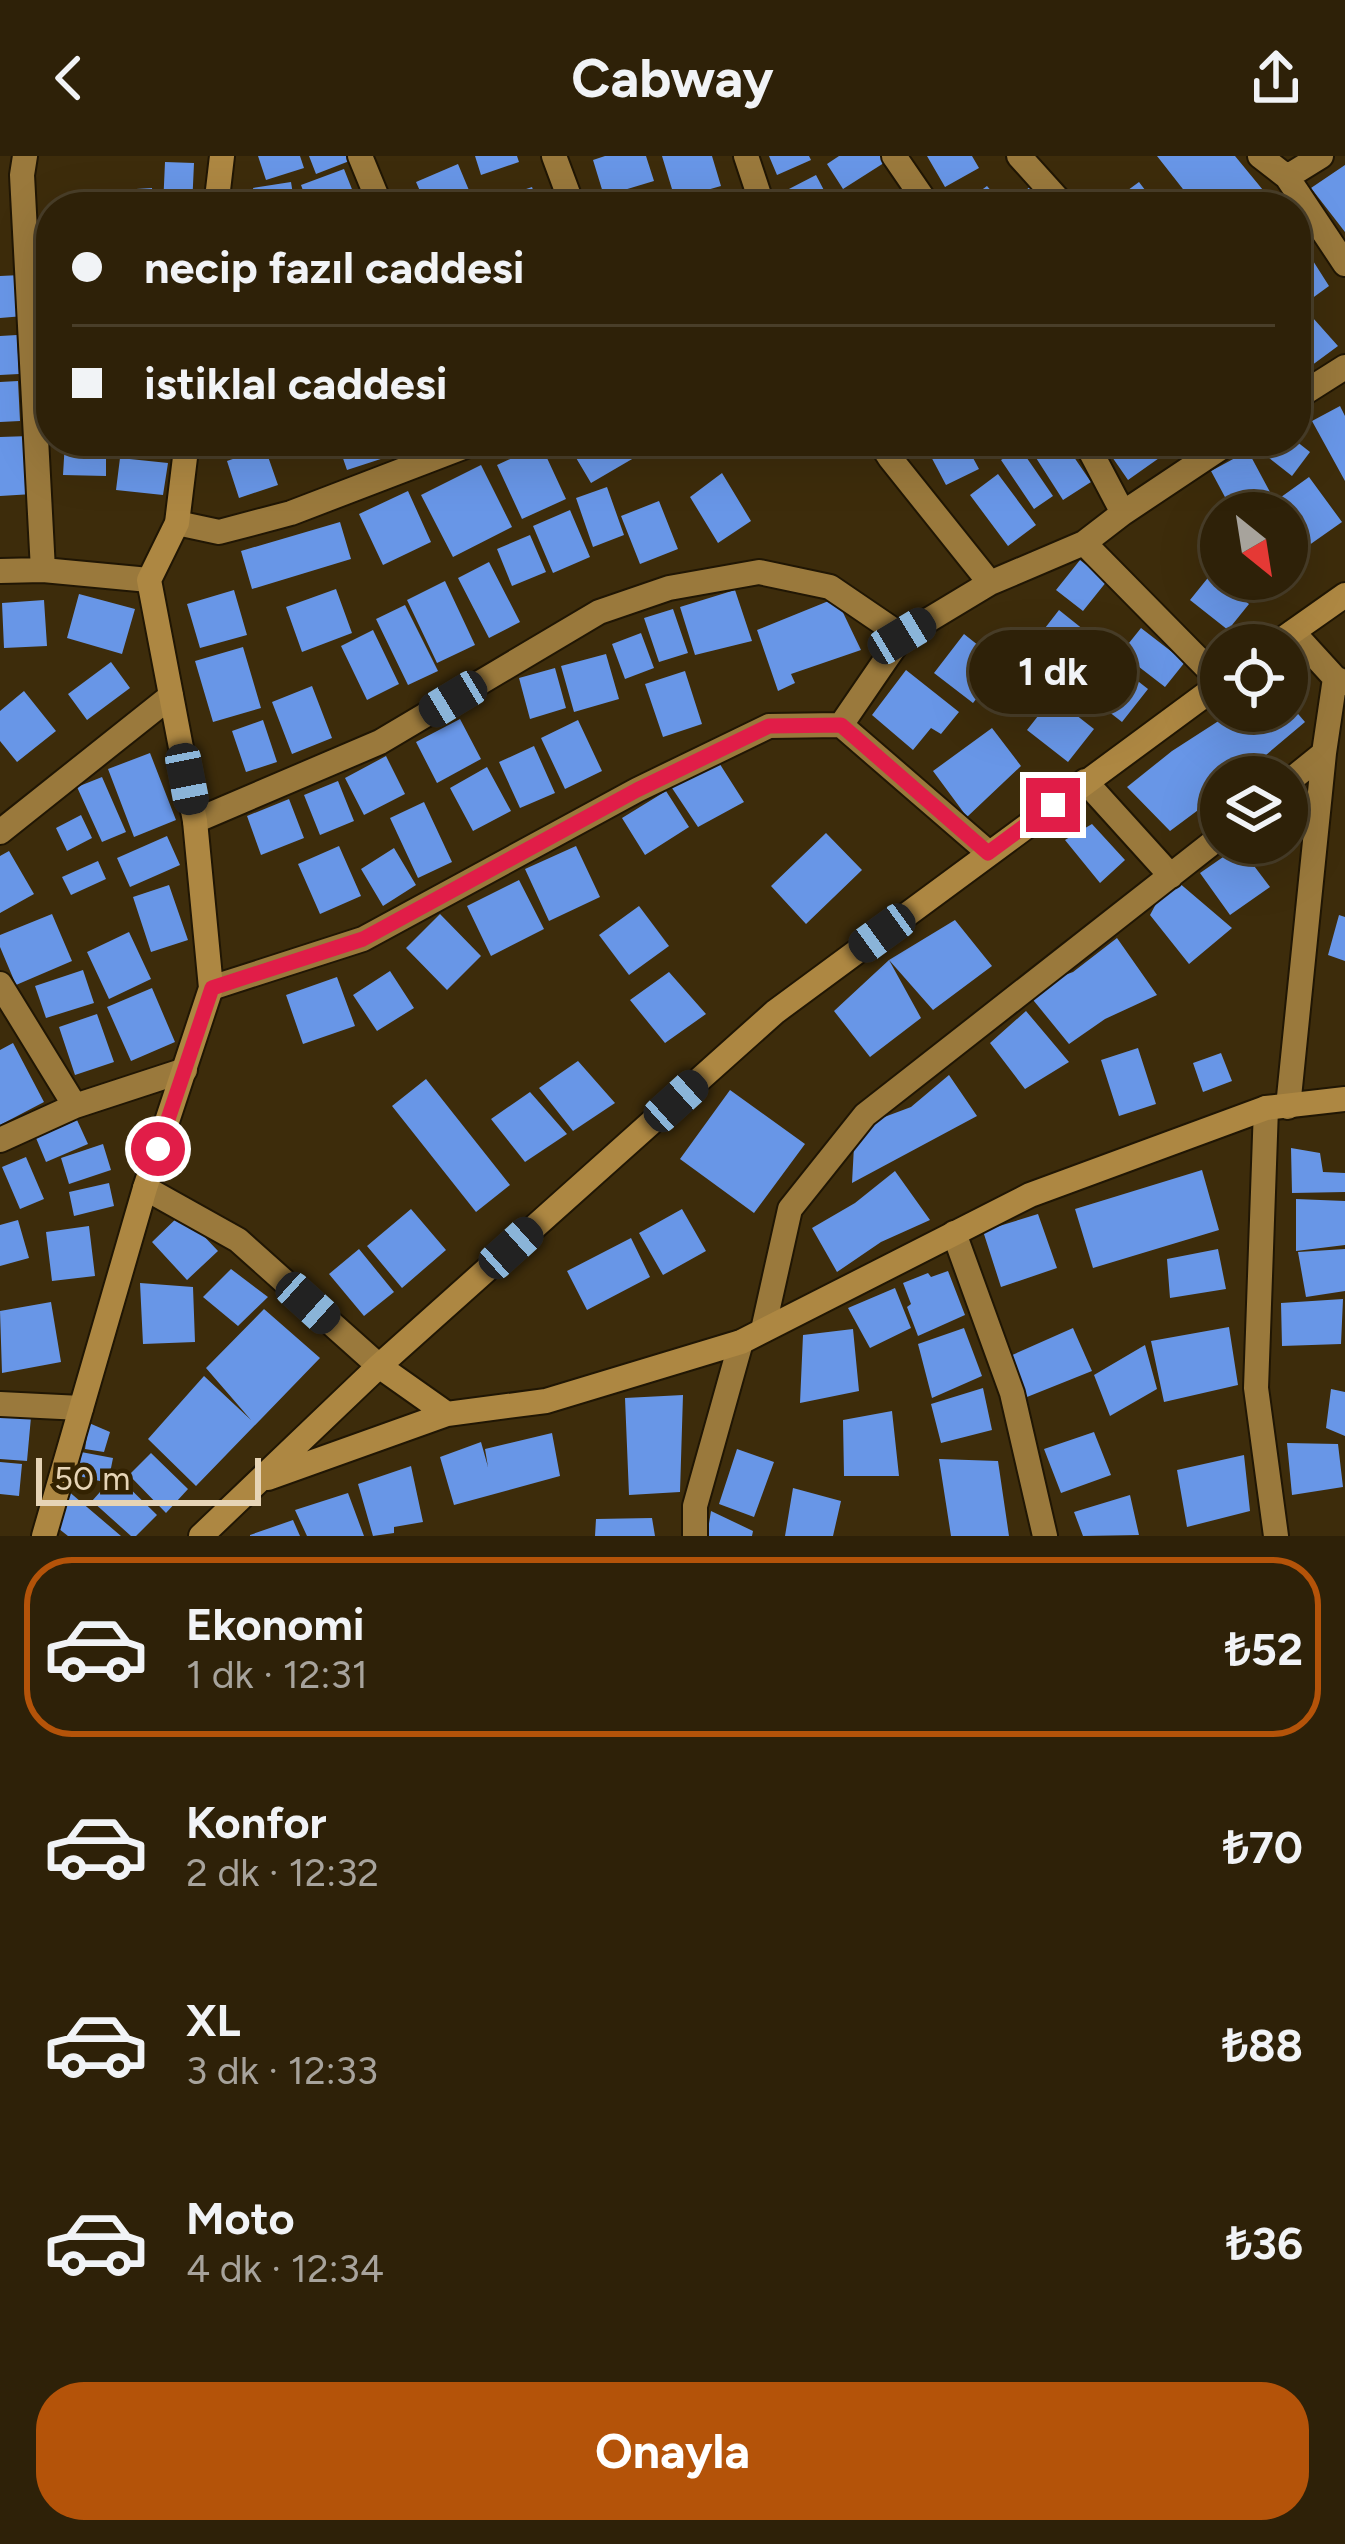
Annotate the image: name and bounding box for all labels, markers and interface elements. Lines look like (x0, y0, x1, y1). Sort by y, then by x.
icon: back (36, 45, 102, 111)
icon: share (1243, 45, 1309, 111)
text: Cabway (571, 46, 774, 111)
text: necip fazıl caddesi (144, 240, 525, 294)
text: istiklal caddesi (144, 356, 447, 410)
north arrow (1200, 492, 1308, 600)
map controls (1200, 492, 1308, 864)
car (862, 602, 942, 670)
button: locate (1200, 624, 1308, 732)
callout: 1 dk (969, 631, 1137, 715)
text: 1 dk (1018, 648, 1088, 695)
car (413, 665, 493, 733)
car (162, 740, 212, 818)
button: layers (1200, 756, 1308, 864)
route end (1026, 778, 1080, 832)
car (842, 897, 922, 969)
car (637, 1064, 715, 1138)
route start (131, 1122, 185, 1176)
car (472, 1211, 550, 1285)
car (269, 1266, 347, 1340)
scale bar (36, 1452, 261, 1505)
text: 50 m (54, 1459, 130, 1498)
icon: car (42, 1593, 150, 1701)
text: Ekonomi (186, 1597, 364, 1651)
text: ₺52 (1225, 1622, 1303, 1676)
text: 1 dk · 12:31 (186, 1651, 368, 1698)
icon: car (42, 1791, 150, 1899)
text: Konfor (186, 1795, 327, 1849)
text: ₺70 (1223, 1820, 1303, 1874)
text: 2 dk · 12:32 (186, 1849, 379, 1896)
icon: car (42, 1989, 150, 2097)
text: XL (186, 1993, 241, 2047)
text: ₺88 (1222, 2018, 1303, 2072)
text: 3 dk · 12:33 (186, 2047, 378, 2094)
icon: car (42, 2187, 150, 2295)
text: Moto (186, 2191, 295, 2245)
text: ₺36 (1226, 2216, 1303, 2270)
text: 4 dk · 12:34 (186, 2245, 384, 2292)
button: Onayla (36, 2382, 1309, 2520)

